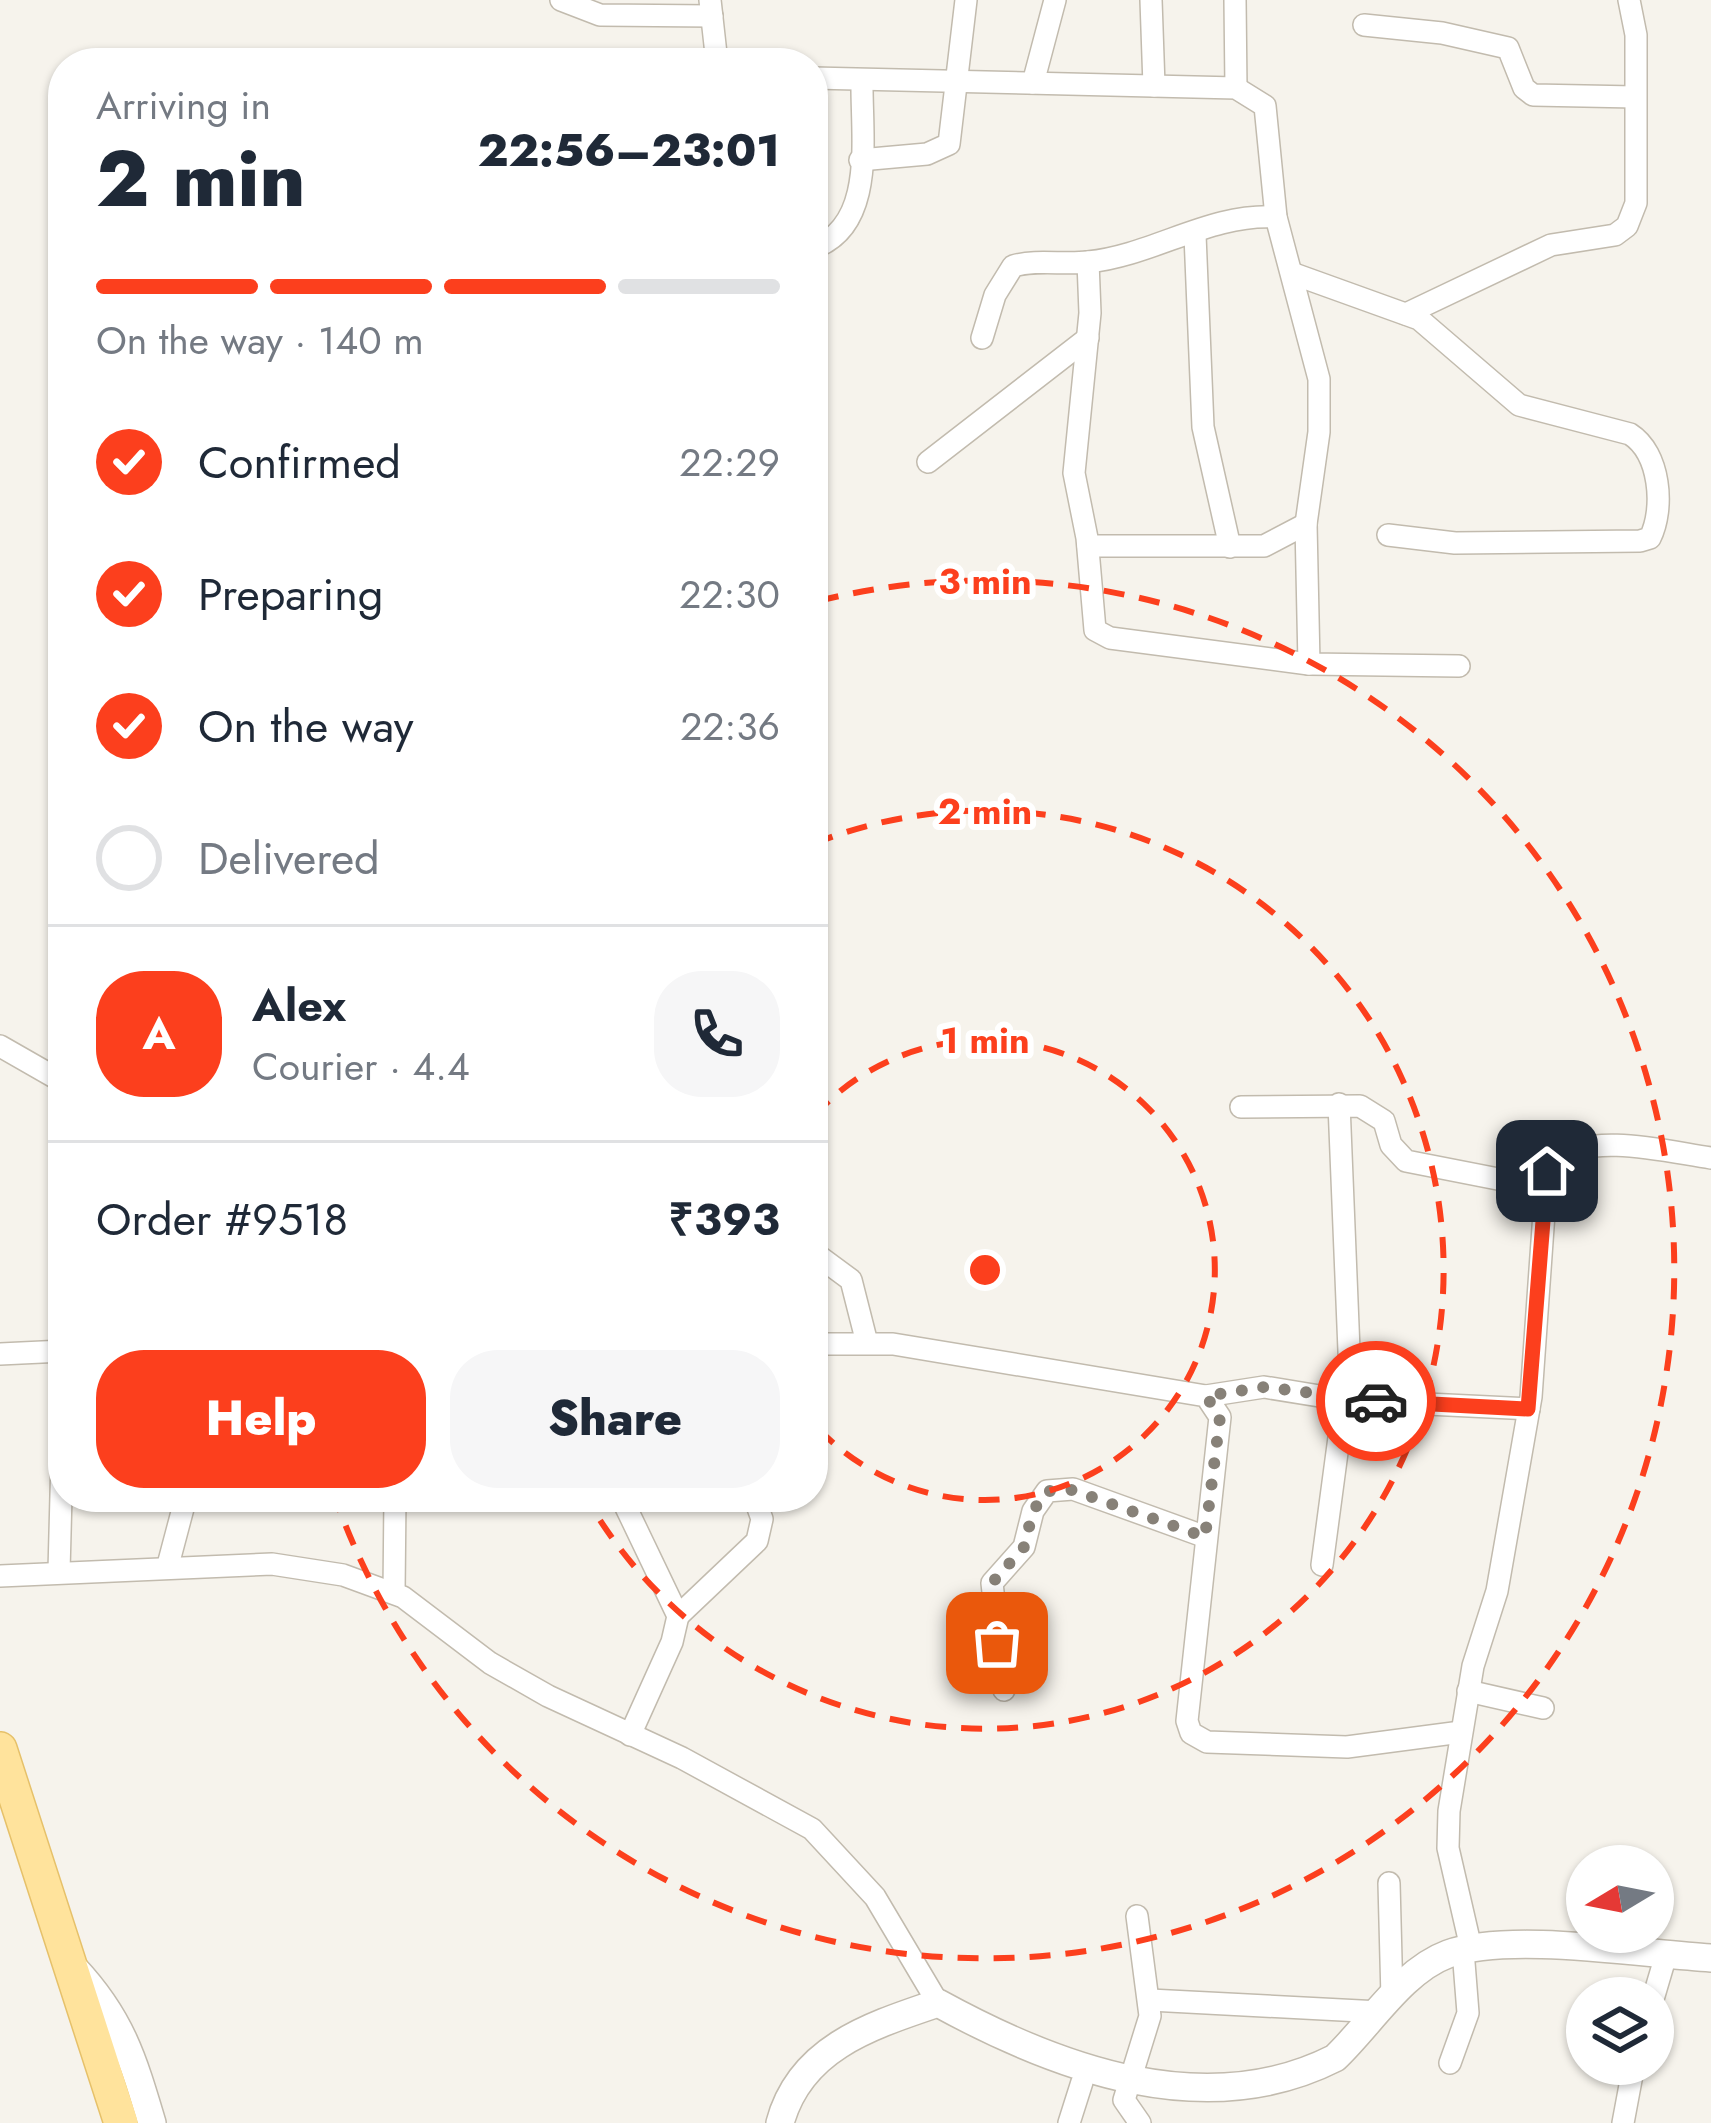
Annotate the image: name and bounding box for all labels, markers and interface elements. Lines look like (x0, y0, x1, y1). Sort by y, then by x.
text: Arriving in (96, 77, 271, 134)
text: 22:56–23:01 (478, 118, 780, 183)
text: 2 min (96, 123, 305, 235)
text: On the way · 140 m (96, 312, 424, 369)
icon: check (96, 429, 162, 495)
text: Confirmed (198, 430, 401, 495)
text: 22:29 (679, 434, 780, 491)
text: 3 min (938, 555, 1032, 607)
icon: check (96, 561, 162, 627)
text: Preparing (198, 562, 383, 627)
text: 22:30 (679, 566, 780, 623)
icon: check (96, 693, 162, 759)
text: On the way (198, 694, 414, 759)
text: 22:36 (680, 698, 780, 755)
text: 2 min (938, 785, 1032, 837)
text: Delivered (198, 826, 380, 891)
button: phone (654, 971, 780, 1097)
text: Alex (252, 973, 346, 1038)
text: A (142, 1001, 176, 1066)
text: 1 min (940, 1014, 1030, 1066)
text: Courier · 4.4 (252, 1038, 470, 1095)
pin (1496, 1120, 1598, 1222)
icon: home (1514, 1138, 1580, 1204)
text: Order #9518 (96, 1187, 348, 1252)
text: ₹393 (668, 1187, 780, 1252)
centre of rings (964, 1249, 1006, 1291)
courier (1316, 1341, 1436, 1461)
button: Help (96, 1350, 426, 1488)
button: Share (450, 1350, 780, 1488)
icon: car (1343, 1368, 1409, 1434)
pin (946, 1592, 1048, 1694)
icon: bag (964, 1610, 1030, 1676)
north arrow (1566, 1845, 1674, 1953)
map controls (1566, 1845, 1674, 2085)
button: layers (1566, 1977, 1674, 2085)

